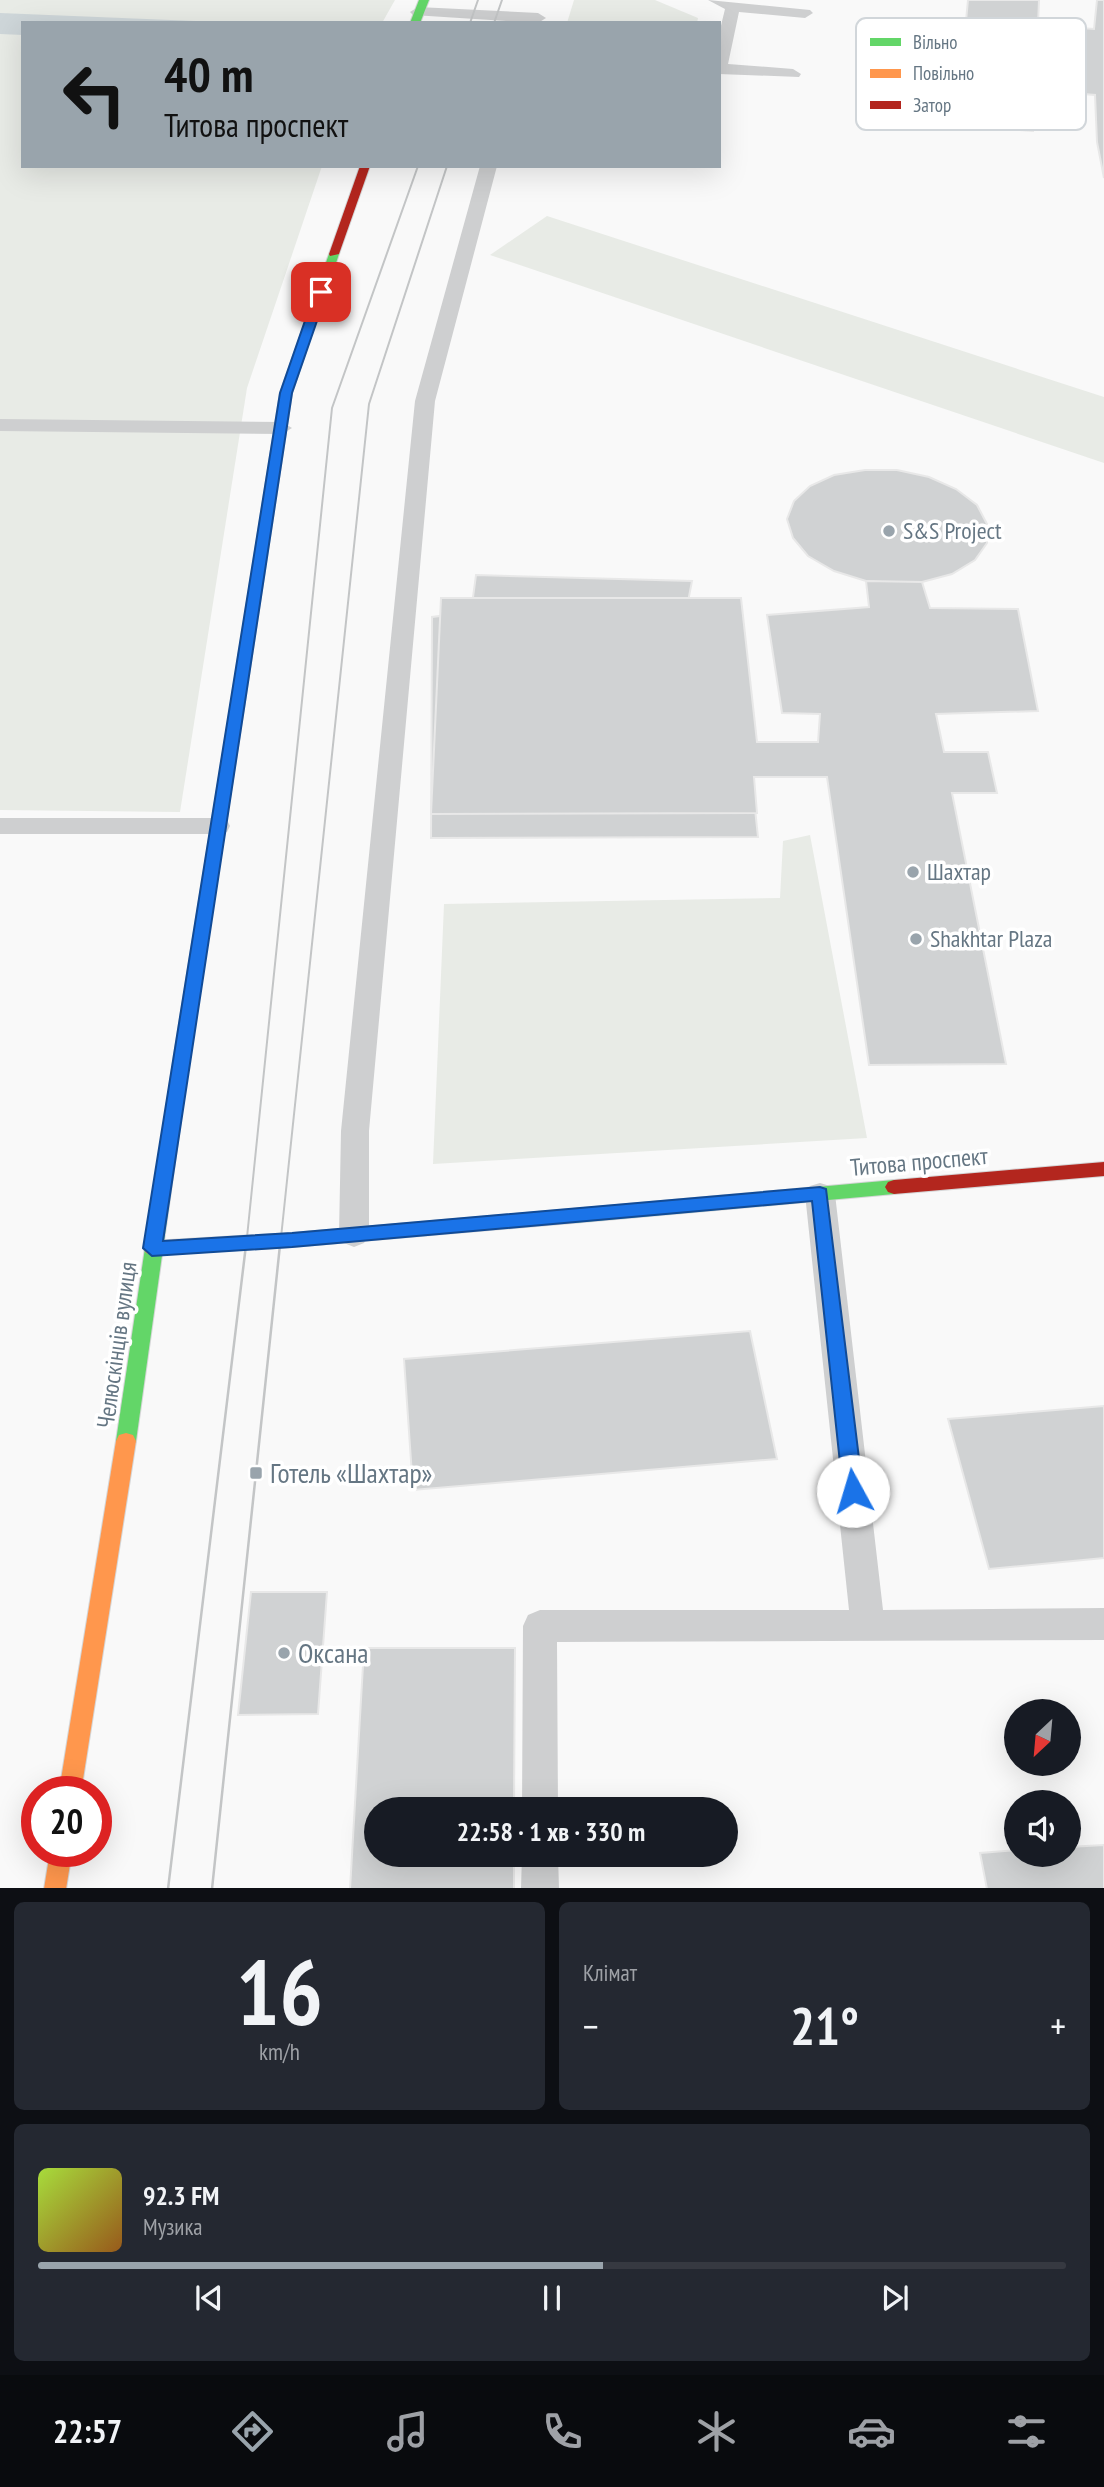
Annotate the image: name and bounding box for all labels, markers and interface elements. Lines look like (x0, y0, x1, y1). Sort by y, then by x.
legend (856, 18, 1086, 130)
text: Вільно (913, 30, 957, 54)
text: 40 m (164, 42, 253, 106)
icon: left (49, 49, 140, 140)
text: Повільно (913, 61, 974, 85)
text: Затор (913, 93, 951, 117)
text: Титова проспект (164, 104, 348, 146)
pin (291, 262, 351, 322)
icon: arrive (302, 273, 340, 311)
place label: S&S Project (903, 515, 1002, 546)
marker: S&S Project (881, 523, 897, 539)
place label: Шахтар (927, 856, 991, 887)
marker: Шахтар (905, 864, 921, 880)
place label: Shakhtar Plaza (930, 923, 1052, 954)
marker: Shakhtar Plaza (908, 931, 924, 947)
street label: Титова проспект (849, 1140, 989, 1183)
street label: Челюскінців вулиця (89, 1260, 144, 1430)
place label: Готель «Шахтар» (270, 1454, 432, 1491)
position arrow (816, 1454, 890, 1528)
marker: Готель «Шахтар» (248, 1465, 264, 1481)
place label: Оксана (298, 1634, 369, 1671)
marker: Оксана (276, 1645, 292, 1661)
north arrow (1004, 1699, 1082, 1776)
map controls (1004, 1699, 1081, 1867)
speed limit sign: 20 (21, 1776, 112, 1867)
button: sound (1004, 1790, 1081, 1867)
text: 22:58 · 1 хв · 330 m (457, 1815, 645, 1848)
text: 16 (236, 1932, 323, 2050)
text: Клімат (583, 1958, 637, 1987)
text: 21° (790, 1992, 859, 2059)
text: − (583, 2001, 599, 2050)
text: + (1050, 2001, 1066, 2050)
text: km/h (259, 2037, 300, 2066)
text: 92.3 FM (143, 2179, 219, 2212)
text: Музика (143, 2212, 203, 2241)
icon: previous (190, 2279, 228, 2317)
icon: pause (533, 2279, 571, 2317)
icon: next (876, 2279, 914, 2317)
icon: directions (228, 2407, 277, 2456)
icon: music (383, 2407, 432, 2456)
icon: phone (538, 2407, 587, 2456)
icon: climate (692, 2407, 741, 2456)
icon: car (847, 2407, 896, 2456)
icon: filters (1002, 2407, 1051, 2456)
text: 22:57 (53, 2410, 122, 2452)

